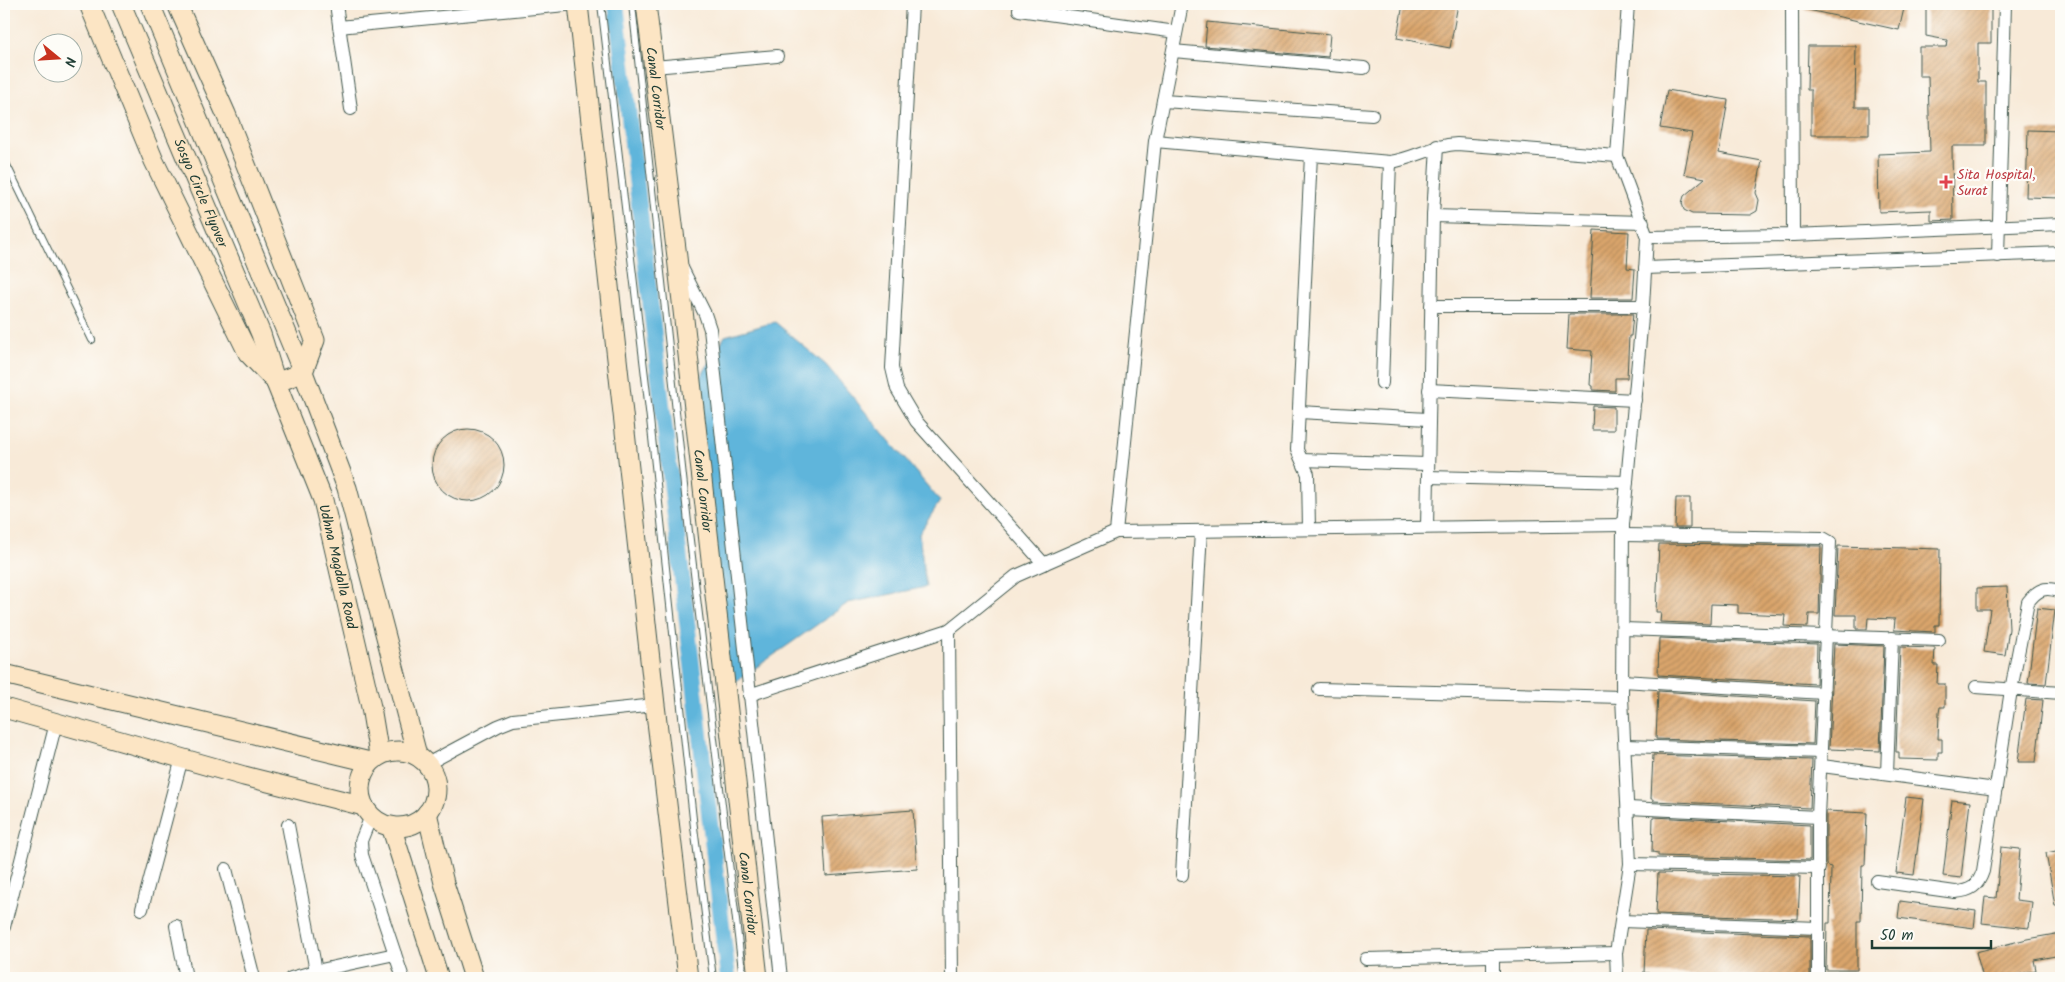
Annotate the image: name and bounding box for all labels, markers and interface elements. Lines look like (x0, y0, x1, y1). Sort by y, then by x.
north arrow (32, 32, 82, 82)
street label: Canal Corridor (639, 46, 672, 133)
text: N (58, 54, 81, 69)
street label: Sosyo Circle Flyover (167, 135, 234, 252)
place label: Sita Hospital, Surat (1957, 164, 2036, 202)
marker: Sita Hospital, Surat (1939, 175, 1953, 189)
street label: Canal Corridor (687, 448, 718, 535)
street label: Udhna Magdalla Road (312, 502, 363, 632)
street label: Canal Corridor (732, 851, 763, 937)
scale bar (1872, 917, 1991, 949)
text: 50 m (1880, 924, 1914, 948)

